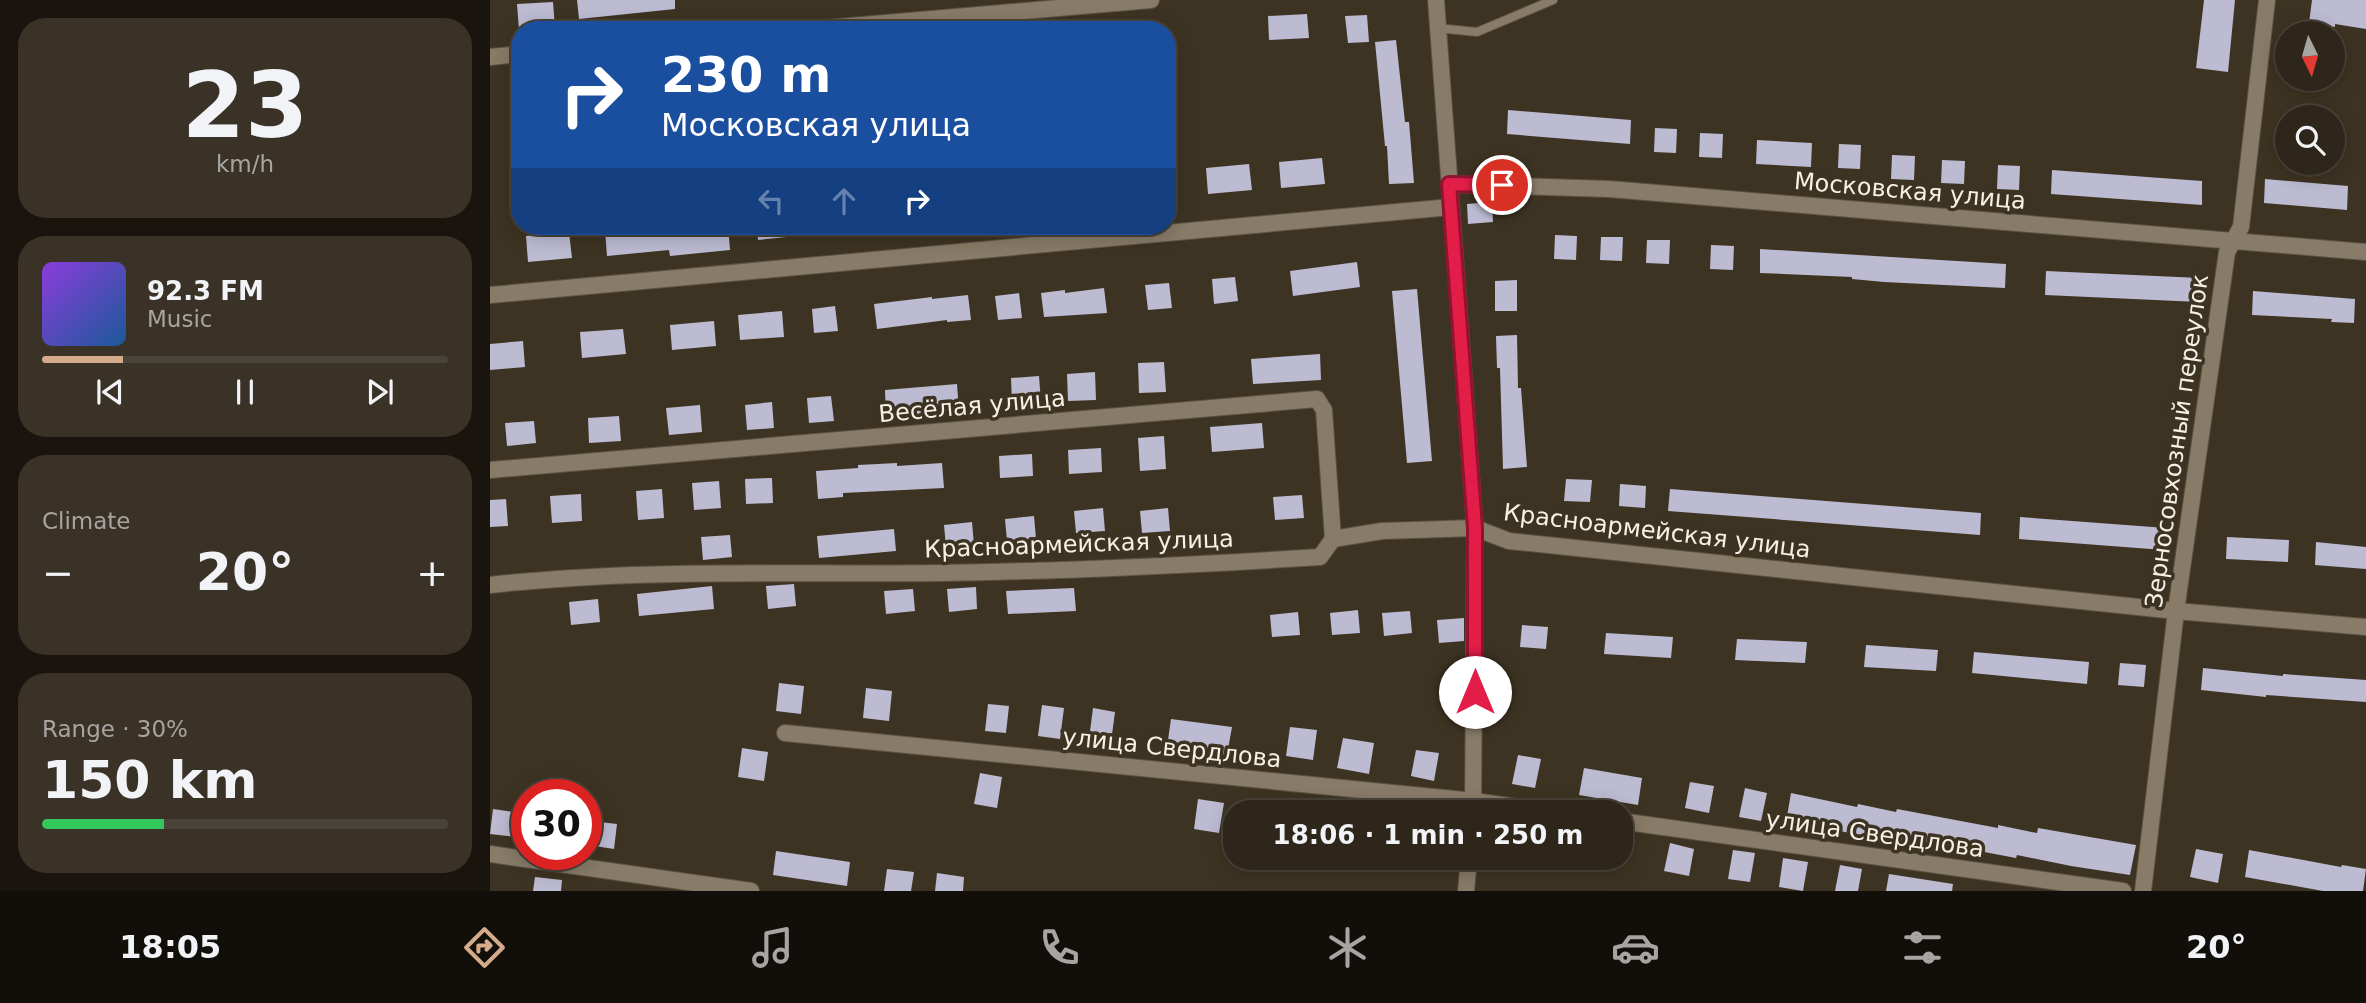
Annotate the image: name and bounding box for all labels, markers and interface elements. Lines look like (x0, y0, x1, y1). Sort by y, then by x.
north arrow (2275, 21, 2345, 91)
map controls (2275, 21, 2345, 175)
text: 230 m (661, 47, 831, 104)
icon: right (546, 49, 637, 140)
text: 23 (182, 53, 308, 158)
button: search (2275, 105, 2345, 175)
text: Московская улица (661, 106, 971, 144)
text: km/h (216, 151, 274, 177)
pin (1472, 155, 1532, 215)
icon: arrive (1483, 166, 1521, 204)
street label: Московская улица (1793, 167, 2027, 215)
icon: left (752, 182, 790, 220)
icon: ahead (825, 182, 863, 220)
icon: right (898, 182, 936, 220)
street label: Зерносовхозный переулок (2140, 272, 2214, 610)
text: 92.3 FM (147, 276, 264, 306)
text: Music (147, 306, 212, 332)
icon: previous (91, 373, 129, 411)
icon: pause (226, 373, 264, 411)
icon: next (361, 373, 399, 411)
street label: Весёлая улица (877, 384, 1067, 428)
street label: Красноармейская улица (1502, 498, 1812, 564)
text: Climate (42, 508, 131, 534)
street label: Красноармейская улица (924, 525, 1234, 563)
text: 20° (196, 542, 294, 602)
text: − (42, 551, 74, 595)
text: + (416, 551, 448, 595)
position arrow (1438, 655, 1512, 729)
text: Range · 30% (42, 716, 188, 742)
street label: улица Свердлова (1061, 723, 1283, 773)
text: 150 km (42, 750, 257, 810)
speed limit sign: 30 (511, 779, 602, 870)
street label: улица Свердлова (1764, 805, 1986, 863)
text: 18:06 · 1 min · 250 m (1273, 820, 1583, 850)
icon: directions (460, 923, 509, 972)
icon: music (748, 923, 797, 972)
icon: phone (1035, 923, 1084, 972)
icon: climate (1323, 923, 1372, 972)
icon: car (1611, 923, 1660, 972)
icon: filters (1898, 923, 1947, 972)
text: 18:05 (119, 928, 221, 966)
text: 20° (2186, 928, 2247, 966)

